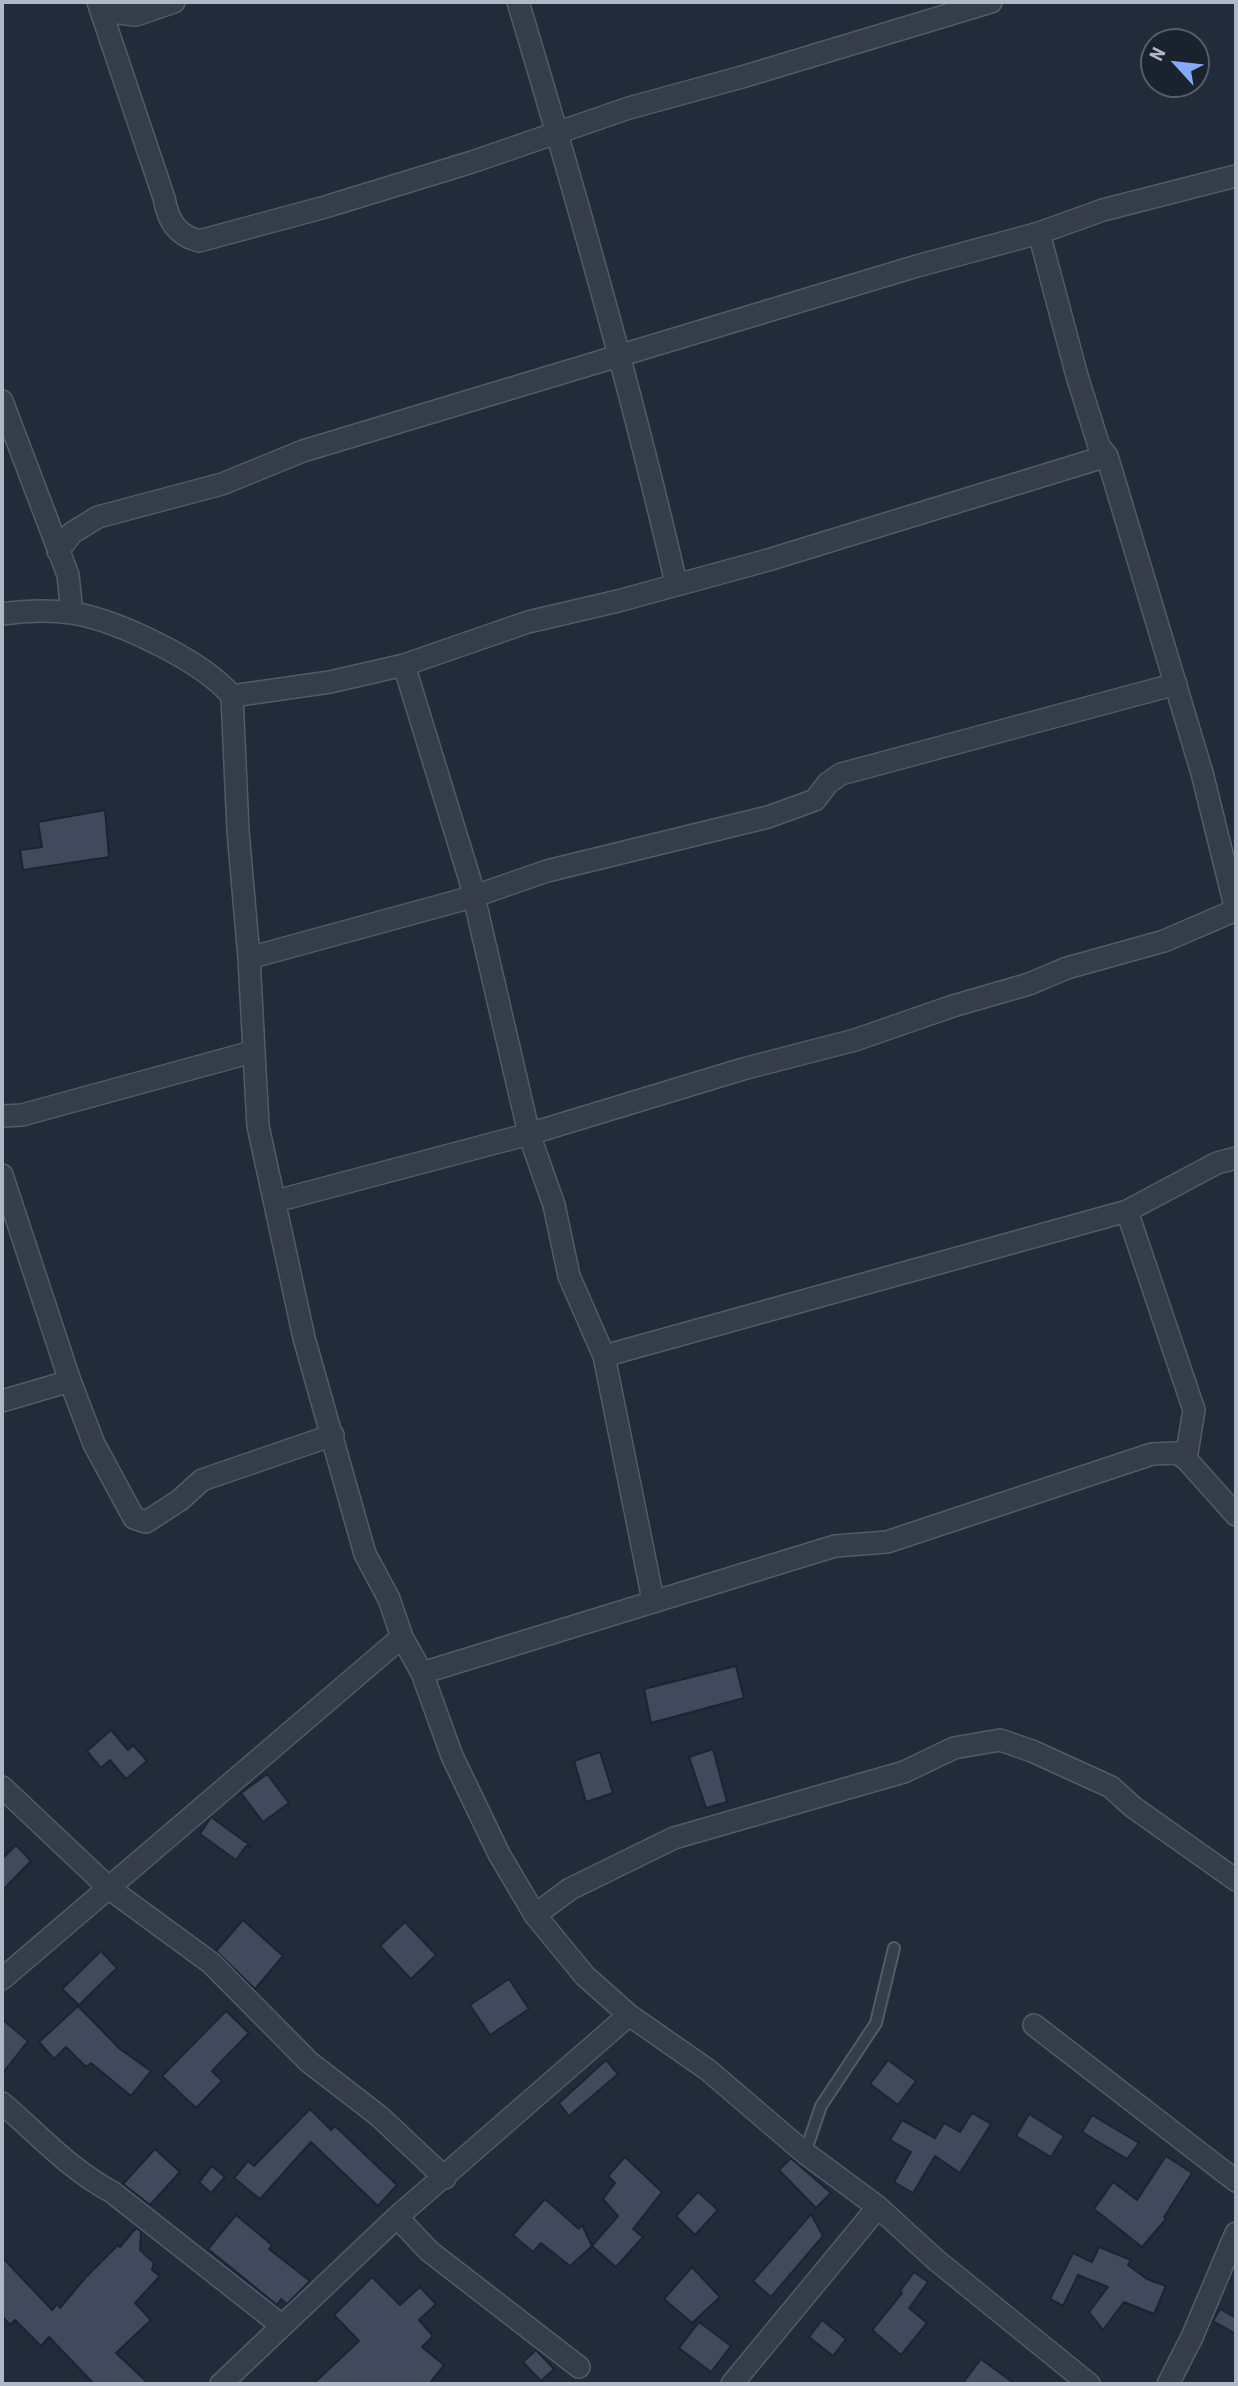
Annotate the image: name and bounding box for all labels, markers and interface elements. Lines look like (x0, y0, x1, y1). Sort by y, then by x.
north arrow (1140, 28, 1210, 98)
text: N (1145, 44, 1171, 65)

